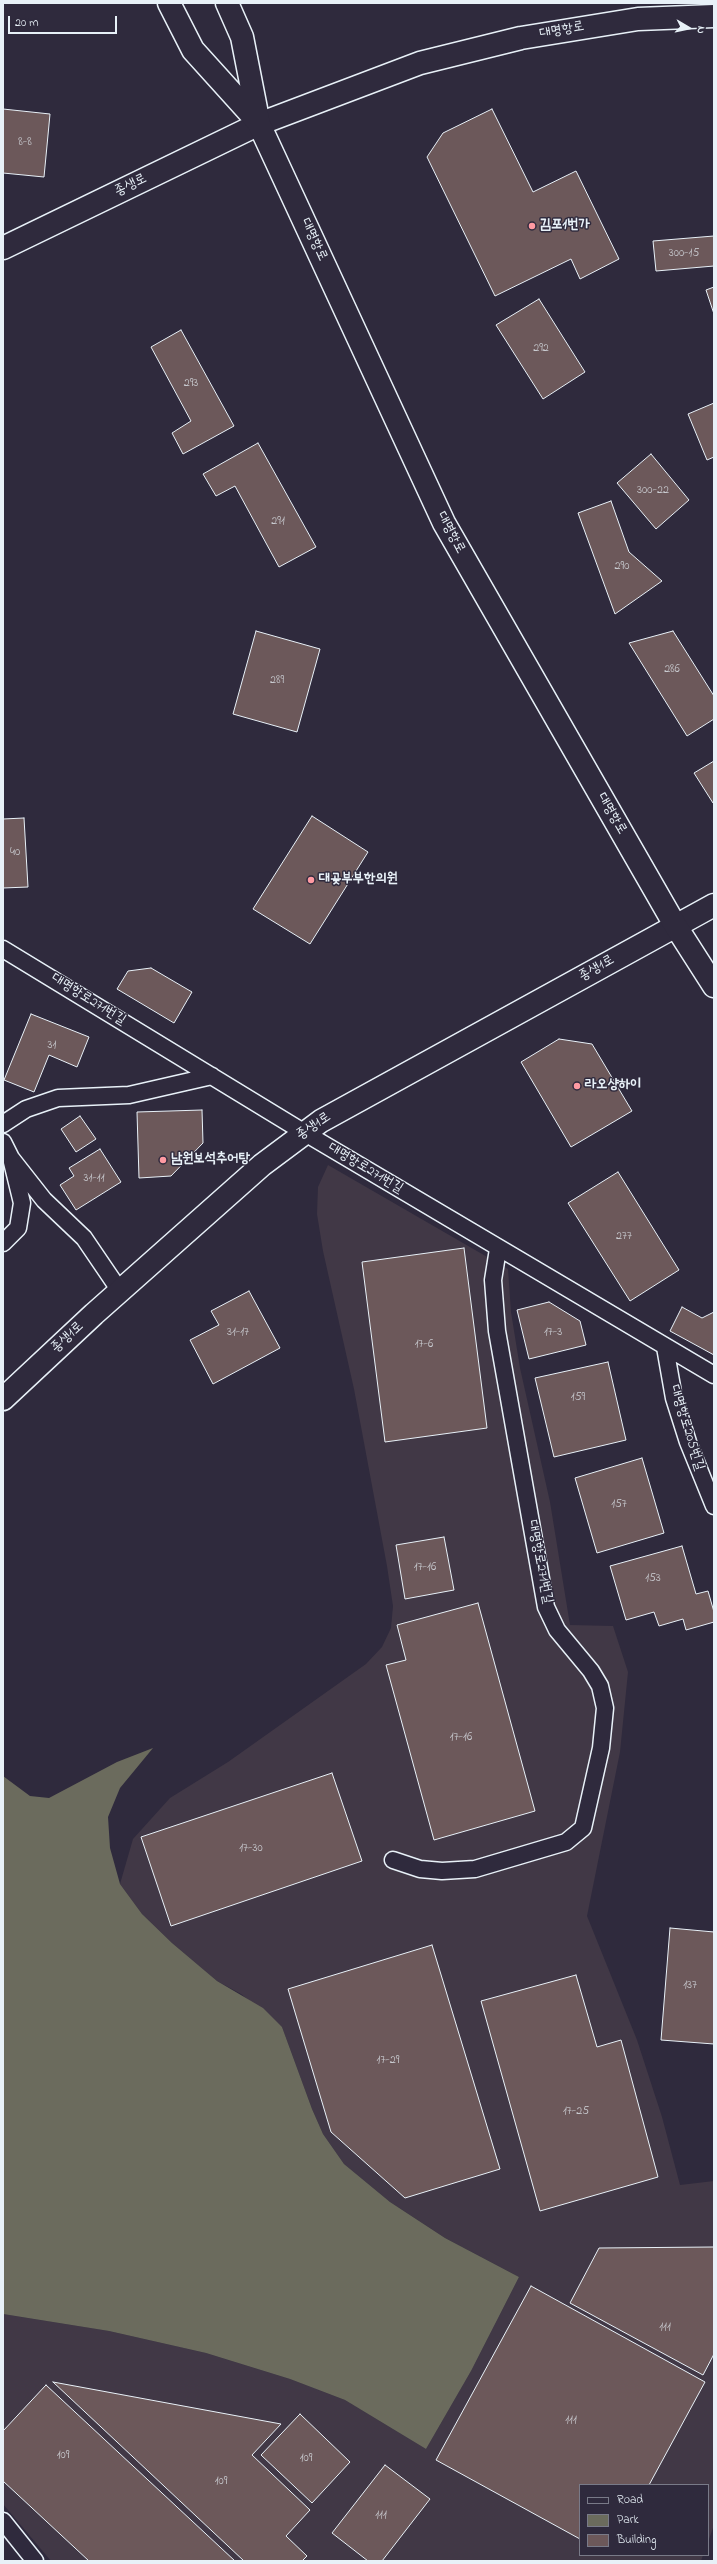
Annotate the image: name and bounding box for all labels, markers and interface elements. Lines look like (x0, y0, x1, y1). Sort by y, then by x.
scale bar (10, 8, 119, 34)
north arrow (669, 8, 709, 48)
text: 20 m (15, 14, 38, 32)
street label: 대명항로 (538, 19, 586, 43)
text: N (692, 25, 709, 35)
house number: 8-8 (18, 136, 32, 150)
street label: 종생로 (112, 171, 150, 201)
street label: 대명항로 (296, 216, 330, 264)
place label: 김포1번가 (540, 218, 590, 234)
marker: 김포1번가 (527, 221, 537, 231)
house number: 300-15 (669, 247, 699, 261)
house number: 292 (533, 342, 549, 356)
house number: 293 (184, 377, 198, 391)
house number: 300-22 (637, 484, 669, 498)
street label: 대명항로 (432, 509, 468, 557)
house number: 291 (271, 515, 285, 529)
house number: 290 (615, 560, 629, 574)
house number: 286 (664, 663, 680, 677)
house number: 289 (270, 674, 284, 688)
street label: 대명항로 (592, 790, 630, 838)
house number: 40 (10, 846, 20, 860)
place label: 대곶부부한의원 (319, 872, 398, 888)
marker: 대곶부부한의원 (306, 875, 316, 885)
street label: 종생1로 (576, 952, 618, 986)
street label: 대명항로271번길 (48, 970, 128, 1030)
house number: 31 (48, 1039, 56, 1053)
place label: 라오샹하이 (585, 1078, 641, 1094)
marker: 라오샹하이 (572, 1081, 582, 1091)
street label: 종생1로 (293, 1109, 335, 1145)
street label: 대명항로271번길 (324, 1140, 406, 1198)
place label: 남원보석추어탕 (171, 1152, 250, 1168)
marker: 남원보석추어탕 (158, 1155, 168, 1165)
house number: 31-11 (84, 1172, 104, 1186)
house number: 277 (616, 1230, 632, 1244)
street label: 종생1로 (48, 1319, 88, 1357)
house number: 31-17 (227, 1326, 249, 1340)
house number: 17-3 (544, 1326, 562, 1340)
house number: 17-6 (415, 1338, 433, 1352)
street label: 대명항로205번길 (665, 1383, 707, 1473)
house number: 159 (571, 1391, 585, 1405)
house number: 157 (611, 1498, 627, 1512)
street label: 대명항로271번길 (523, 1519, 555, 1605)
house number: 17-16 (414, 1561, 436, 1575)
house number: 153 (645, 1572, 661, 1586)
house number: 17-16 (450, 1731, 472, 1745)
house number: 17-30 (239, 1842, 263, 1856)
house number: 137 (683, 1979, 697, 1993)
house number: 17-29 (377, 2054, 399, 2068)
house number: 17-25 (563, 2105, 589, 2119)
house number: 111 (659, 2321, 671, 2335)
house number: 111 (565, 2414, 577, 2428)
house number: 109 (57, 2449, 69, 2463)
house number: 109 (300, 2452, 312, 2466)
house number: 109 (215, 2475, 227, 2489)
legend (579, 2484, 709, 2556)
text: Road (617, 2491, 643, 2509)
house number: 111 (375, 2509, 387, 2523)
text: Park (617, 2511, 639, 2529)
text: Building (617, 2531, 656, 2549)

